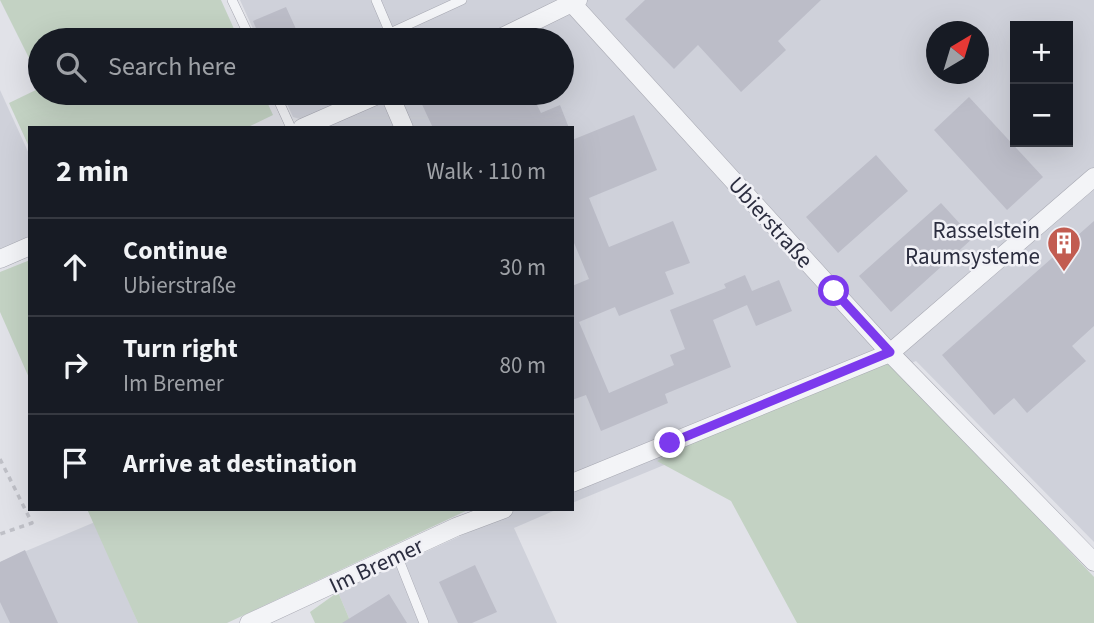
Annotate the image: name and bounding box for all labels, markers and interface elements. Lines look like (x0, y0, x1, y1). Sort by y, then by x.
north arrow (926, 21, 989, 84)
map controls (1010, 21, 1073, 147)
button: + (1010, 21, 1073, 84)
search box (28, 28, 574, 105)
icon: search (52, 48, 90, 86)
text: Search here (108, 48, 236, 85)
button: − (1010, 84, 1073, 147)
text: 2 min (56, 150, 129, 193)
text: Walk · 110 m (427, 155, 546, 188)
street label: Ubierstraße (721, 169, 821, 275)
place label: Rasselstein Raumsysteme (905, 214, 1040, 273)
building icon: Rasselstein Raumsysteme (1045, 224, 1083, 273)
text: Continue (123, 232, 228, 269)
icon: ahead (56, 248, 94, 286)
text: 30 m (499, 251, 546, 284)
text: Ubierstraße (123, 269, 236, 302)
route start (818, 275, 849, 306)
text: Turn right (123, 330, 238, 367)
icon: right (56, 346, 94, 384)
text: 80 m (499, 349, 546, 382)
text: Im Bremer (123, 367, 224, 400)
route end (654, 427, 685, 458)
icon: arrive (56, 444, 94, 482)
text: Arrive at destination (123, 445, 357, 482)
street label: Im Bremer (324, 529, 430, 602)

